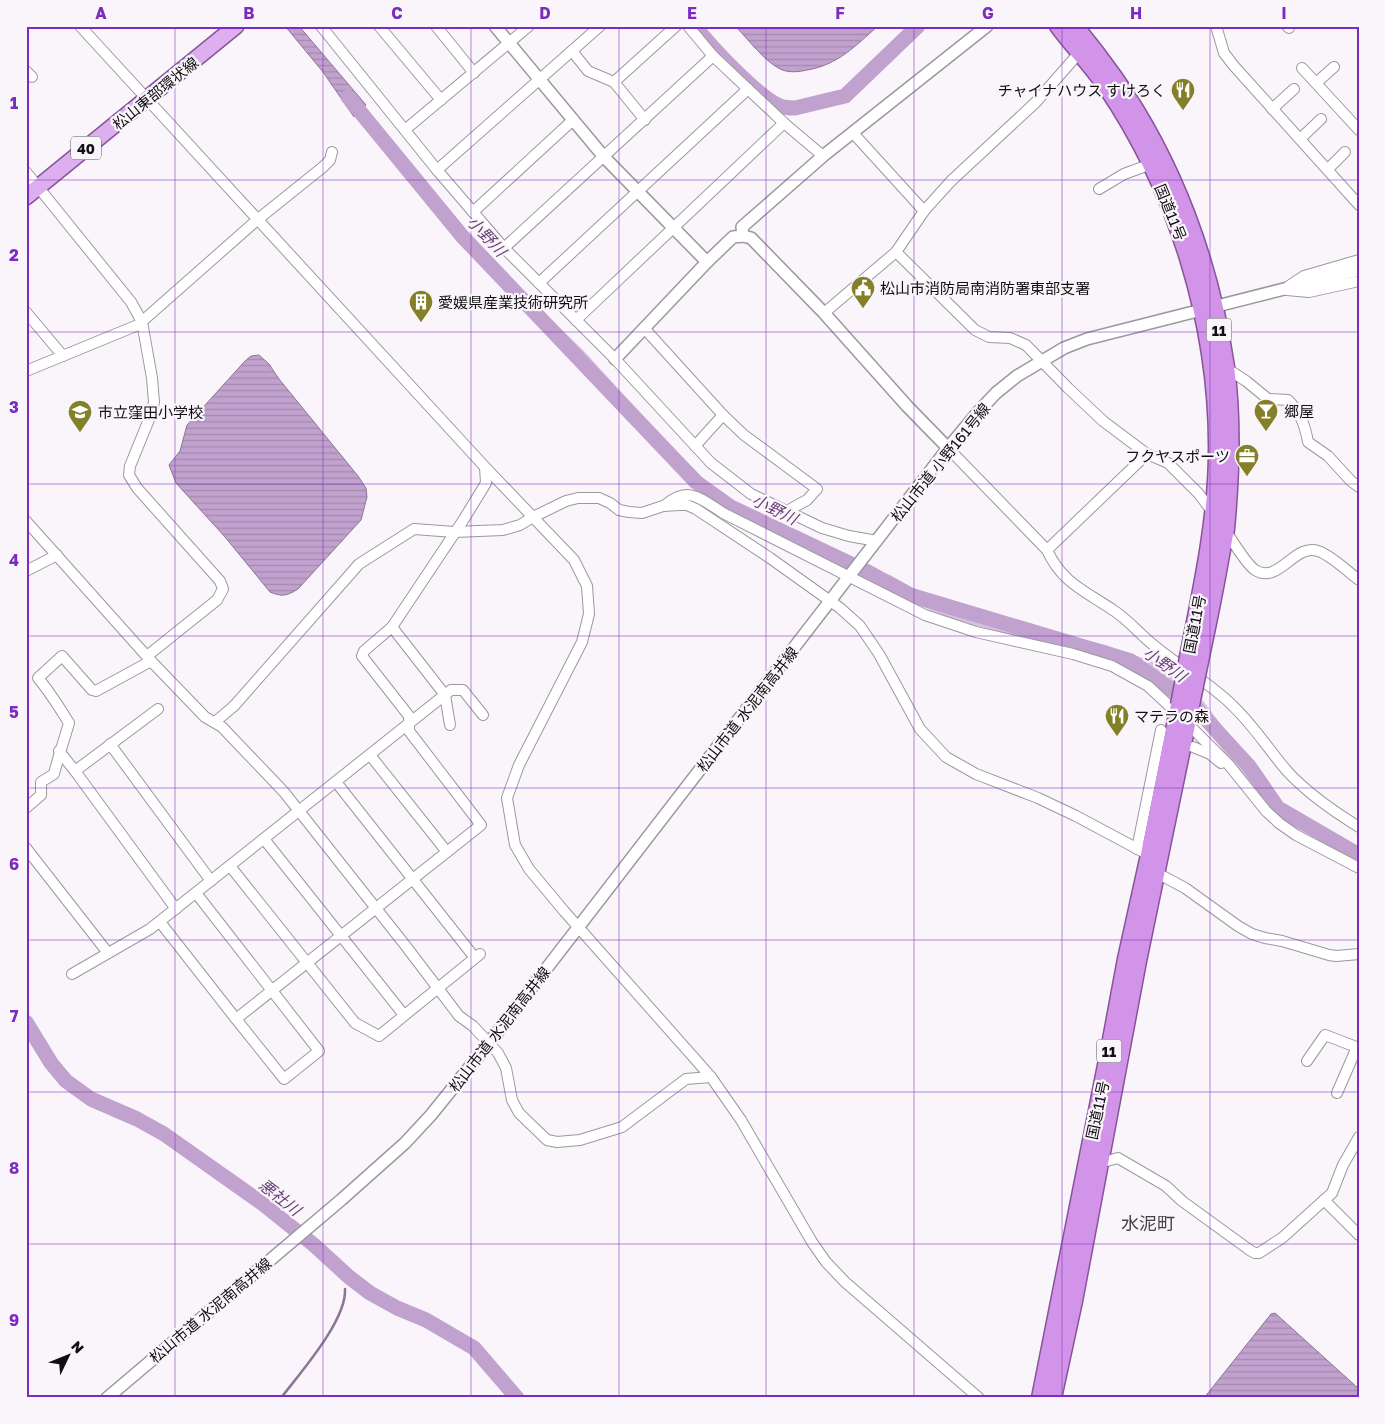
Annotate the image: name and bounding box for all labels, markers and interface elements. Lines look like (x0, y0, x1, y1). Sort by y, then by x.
text: A (95, 3, 107, 23)
text: B (243, 3, 255, 23)
text: C (391, 3, 403, 23)
text: D (539, 3, 551, 23)
text: E (687, 3, 697, 23)
text: F (835, 3, 845, 23)
text: G (982, 3, 994, 23)
text: H (1130, 3, 1142, 23)
text: I (1281, 3, 1287, 23)
street label: 松山東部環状線 (109, 53, 201, 133)
restaurant icon: チャイナハウス すけろく (1170, 77, 1196, 111)
place label: チャイナハウス すけろく (998, 81, 1166, 99)
text: 1 (10, 93, 18, 113)
road number: 40 (71, 136, 101, 160)
street label: 国道11号 (1151, 181, 1191, 243)
water label: 小野川 (463, 212, 512, 262)
text: 2 (9, 245, 19, 265)
public building icon: 松山市消防局南消防署東部支署 (850, 275, 876, 309)
place label: 松山市消防局南消防署東部支署 (880, 279, 1090, 297)
building icon: 愛媛県産業技術研究所 (408, 289, 434, 323)
place label: 愛媛県産業技術研究所 (438, 293, 588, 311)
road number: 11 (1206, 318, 1232, 342)
text: 3 (9, 397, 19, 417)
bar icon: 郷屋 (1253, 398, 1279, 432)
school or university icon: 市立窪田小学校 (67, 399, 93, 433)
street label: 松山市道 小野161号線 (887, 399, 993, 525)
place label: 郷屋 (1284, 402, 1314, 420)
place label: 市立窪田小学校 (98, 403, 203, 421)
office icon: フクヤスポーツ (1234, 443, 1260, 477)
place label: フクヤスポーツ (1125, 447, 1230, 465)
water label: 小野川 (749, 489, 803, 529)
text: 4 (9, 550, 19, 570)
street label: 国道11号 (1179, 593, 1209, 655)
water label: 小野川 (1140, 642, 1192, 687)
street label: 松山市道 水泥南高井線 (693, 643, 801, 775)
text: 5 (9, 702, 19, 722)
restaurant icon: マテラの森 (1104, 703, 1130, 737)
place label: マテラの森 (1134, 707, 1209, 725)
text: 6 (9, 854, 19, 874)
street label: 松山市道 水泥南高井線 (445, 963, 553, 1095)
text: 7 (10, 1006, 19, 1026)
road number: 11 (1096, 1040, 1122, 1062)
street label: 国道11号 (1082, 1079, 1112, 1141)
text: 8 (9, 1158, 19, 1178)
water label: 悪社川 (255, 1174, 307, 1221)
district label: 水泥町 (1121, 1212, 1175, 1234)
street label: 松山市道 水泥南高井線 (145, 1254, 275, 1366)
text: 9 (9, 1310, 19, 1330)
north arrow (42, 1332, 92, 1382)
text: N (68, 1337, 88, 1356)

